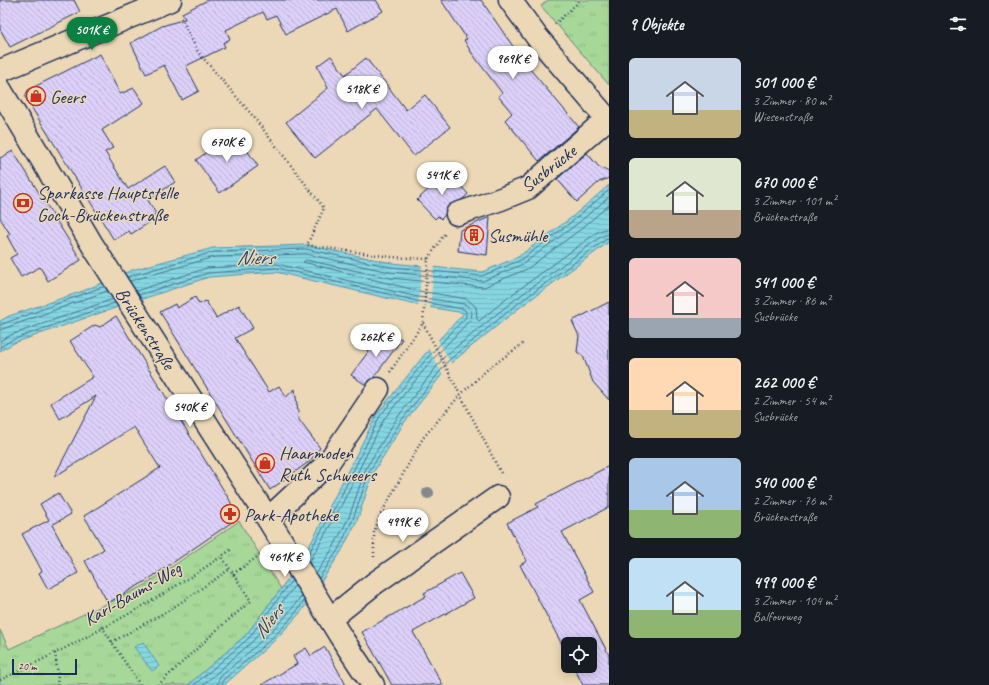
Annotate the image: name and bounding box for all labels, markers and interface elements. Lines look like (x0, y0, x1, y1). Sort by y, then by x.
icon: filters (947, 13, 969, 35)
text: 9 Objekte (629, 14, 684, 35)
pin: 501K € (59, 17, 125, 51)
text: 501K € (76, 22, 108, 38)
pin: 969K € (480, 46, 546, 80)
text: 969K € (496, 51, 530, 67)
text: 501 000 € (753, 72, 815, 93)
icon: home (661, 74, 709, 122)
pin: 518K € (329, 76, 395, 110)
text: 518K € (346, 81, 378, 97)
shop icon: Geers (25, 85, 47, 107)
place label: Geers (50, 85, 86, 109)
text: 3 Zimmer · 80 m² (753, 93, 830, 109)
text: Wiesenstraße (753, 109, 812, 125)
pin: 670K € (194, 129, 260, 163)
text: 670K € (210, 134, 244, 150)
street label: Susbrücke (516, 138, 583, 198)
pin: 541K € (409, 162, 475, 196)
text: 541K € (426, 167, 458, 183)
text: 670 000 € (753, 172, 815, 193)
icon: home (661, 174, 709, 222)
place label: Sparkasse Hauptstelle Goch-Brückenstraße (37, 181, 180, 227)
bank icon: Sparkasse Hauptstelle Goch-Brückenstraße (12, 192, 34, 214)
text: 3 Zimmer · 101 m² (753, 193, 836, 209)
text: Brückenstraße (753, 209, 817, 225)
building icon: Susmühle (463, 224, 485, 246)
place label: Susmühle (488, 224, 549, 248)
water label: Niers (236, 245, 277, 270)
text: 541 000 € (753, 272, 815, 293)
icon: home (661, 274, 709, 322)
street label: Brückenstraße (110, 283, 182, 376)
text: 3 Zimmer · 86 m² (753, 293, 830, 309)
text: Susbrücke (753, 309, 797, 325)
pin: 262K € (343, 324, 409, 358)
text: 262K € (359, 329, 393, 345)
text: 262 000 € (753, 372, 815, 393)
icon: home (661, 374, 709, 422)
text: 2 Zimmer · 54 m² (753, 393, 830, 409)
pin: 540K € (157, 394, 223, 428)
text: 540K € (174, 399, 206, 415)
text: Susbrücke (753, 409, 797, 425)
place label: Haarmoden Ruth Schweers (279, 441, 378, 487)
shop icon: Haarmoden Ruth Schweers (254, 452, 276, 474)
text: 540 000 € (753, 472, 815, 493)
icon: home (661, 474, 709, 522)
text: 2 Zimmer · 76 m² (753, 493, 830, 509)
pharmacy icon: Park-Apotheke (219, 503, 241, 525)
place label: Park-Apotheke (244, 503, 340, 527)
pin: 499K € (370, 509, 436, 543)
text: Brückenstraße (753, 509, 817, 525)
text: 499K € (387, 514, 419, 530)
pin: 461K € (252, 544, 318, 578)
text: 461K € (268, 549, 302, 565)
street label: Karl-Baums-Weg (79, 556, 187, 631)
text: 499 000 € (753, 572, 814, 593)
icon: home (661, 574, 709, 622)
text: 3 Zimmer · 104 m² (753, 593, 836, 609)
water label: Niers (247, 597, 291, 643)
text: Balfourweg (753, 609, 801, 625)
map controls (561, 637, 597, 673)
button: locate (561, 637, 597, 673)
scale bar (12, 657, 77, 676)
text: 20 m (18, 659, 37, 673)

